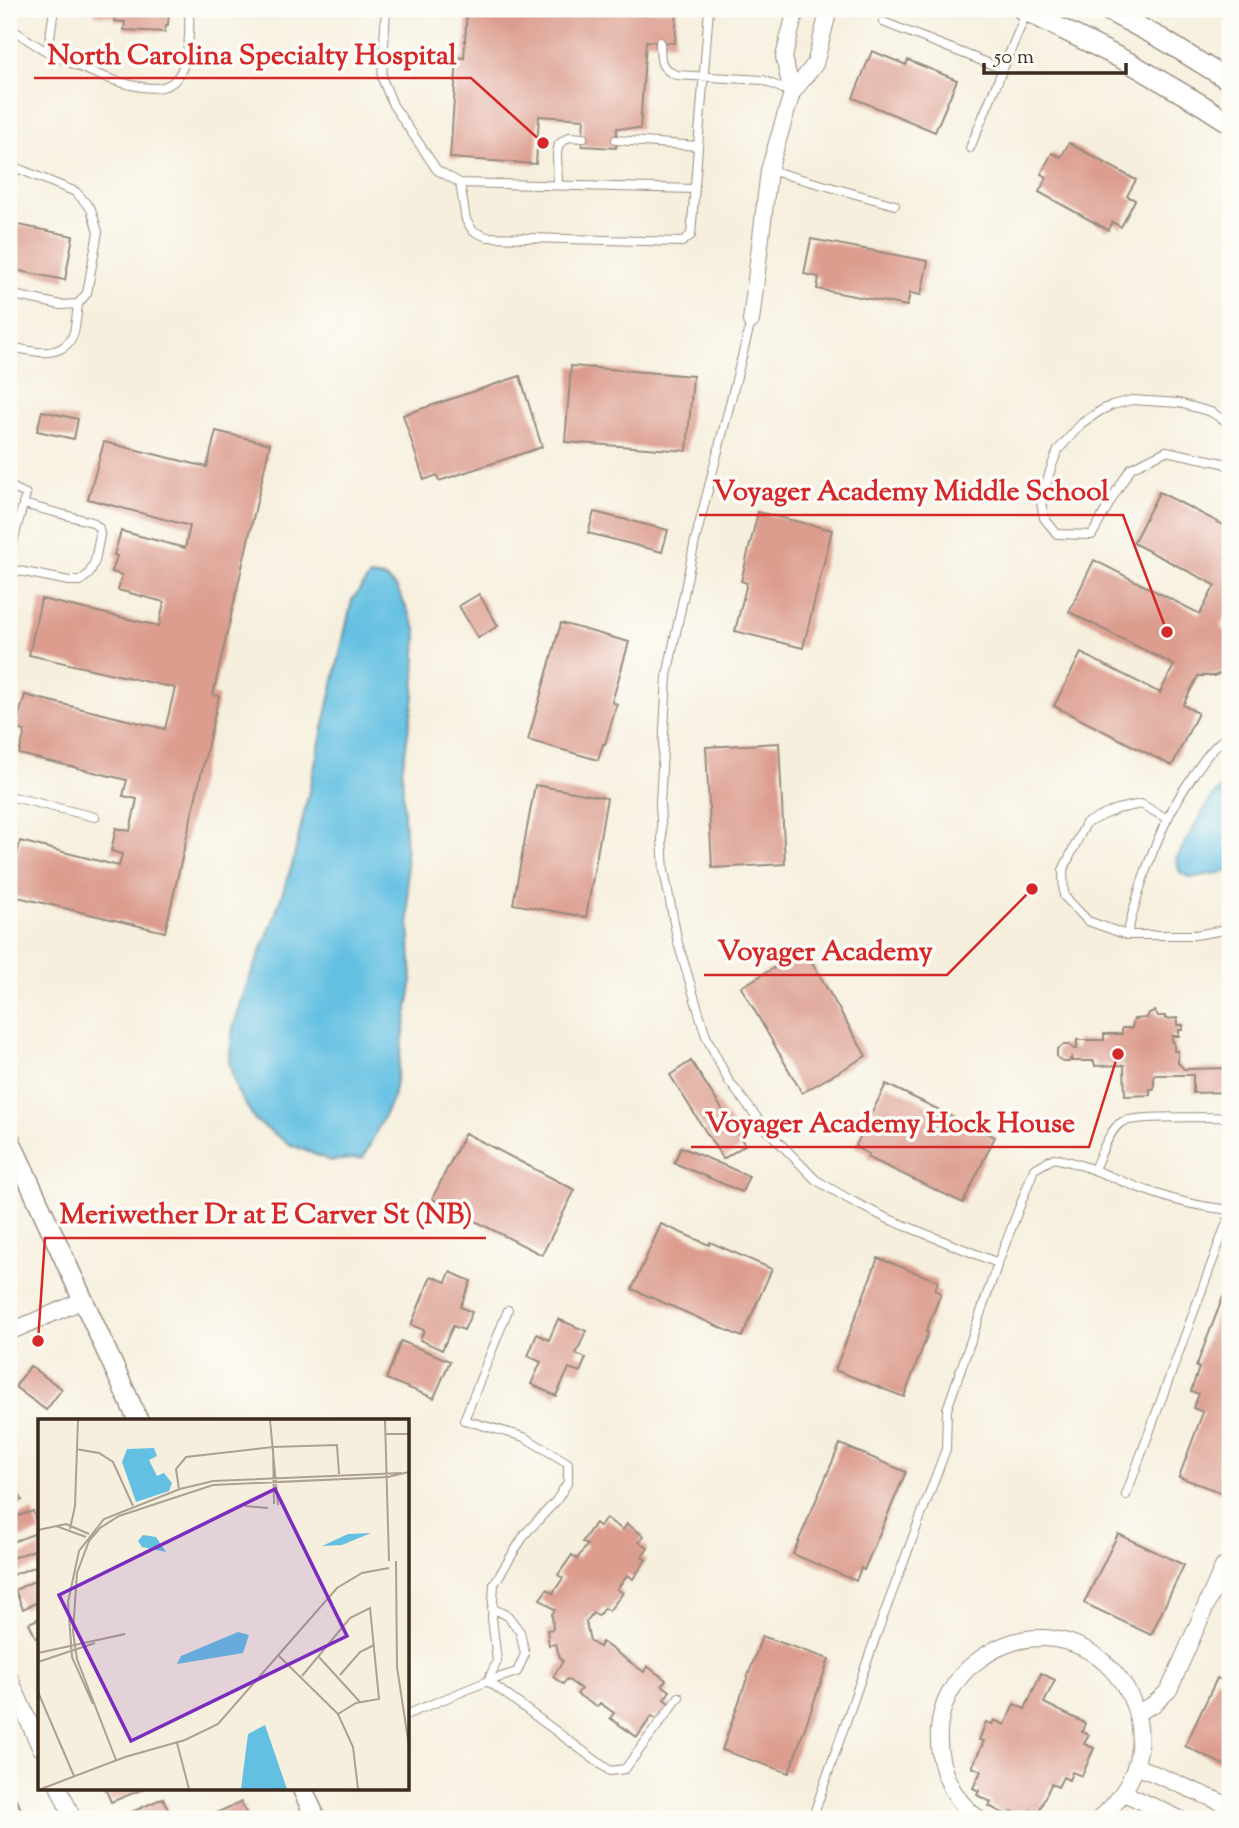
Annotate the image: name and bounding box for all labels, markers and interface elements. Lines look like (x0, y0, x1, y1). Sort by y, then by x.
callout: North Carolina Specialty Hospital (34, 29, 471, 78)
scale bar (984, 32, 1125, 76)
text: North Carolina Specialty Hospital (47, 37, 457, 77)
text: 50 m (993, 43, 1034, 73)
callout: Voyager Academy Middle School (699, 466, 1123, 515)
text: Voyager Academy Middle School (713, 473, 1109, 513)
callout: Voyager Academy (704, 926, 947, 975)
text: Voyager Academy (717, 933, 933, 973)
callout: Voyager Academy Hock House (691, 1098, 1089, 1147)
text: Voyager Academy Hock House (705, 1105, 1075, 1145)
callout: Meriwether Dr at E Carver St (NB) (45, 1189, 486, 1238)
text: Meriwether Dr at E Carver St (NB) (60, 1196, 472, 1236)
inset map (38, 1419, 410, 1790)

